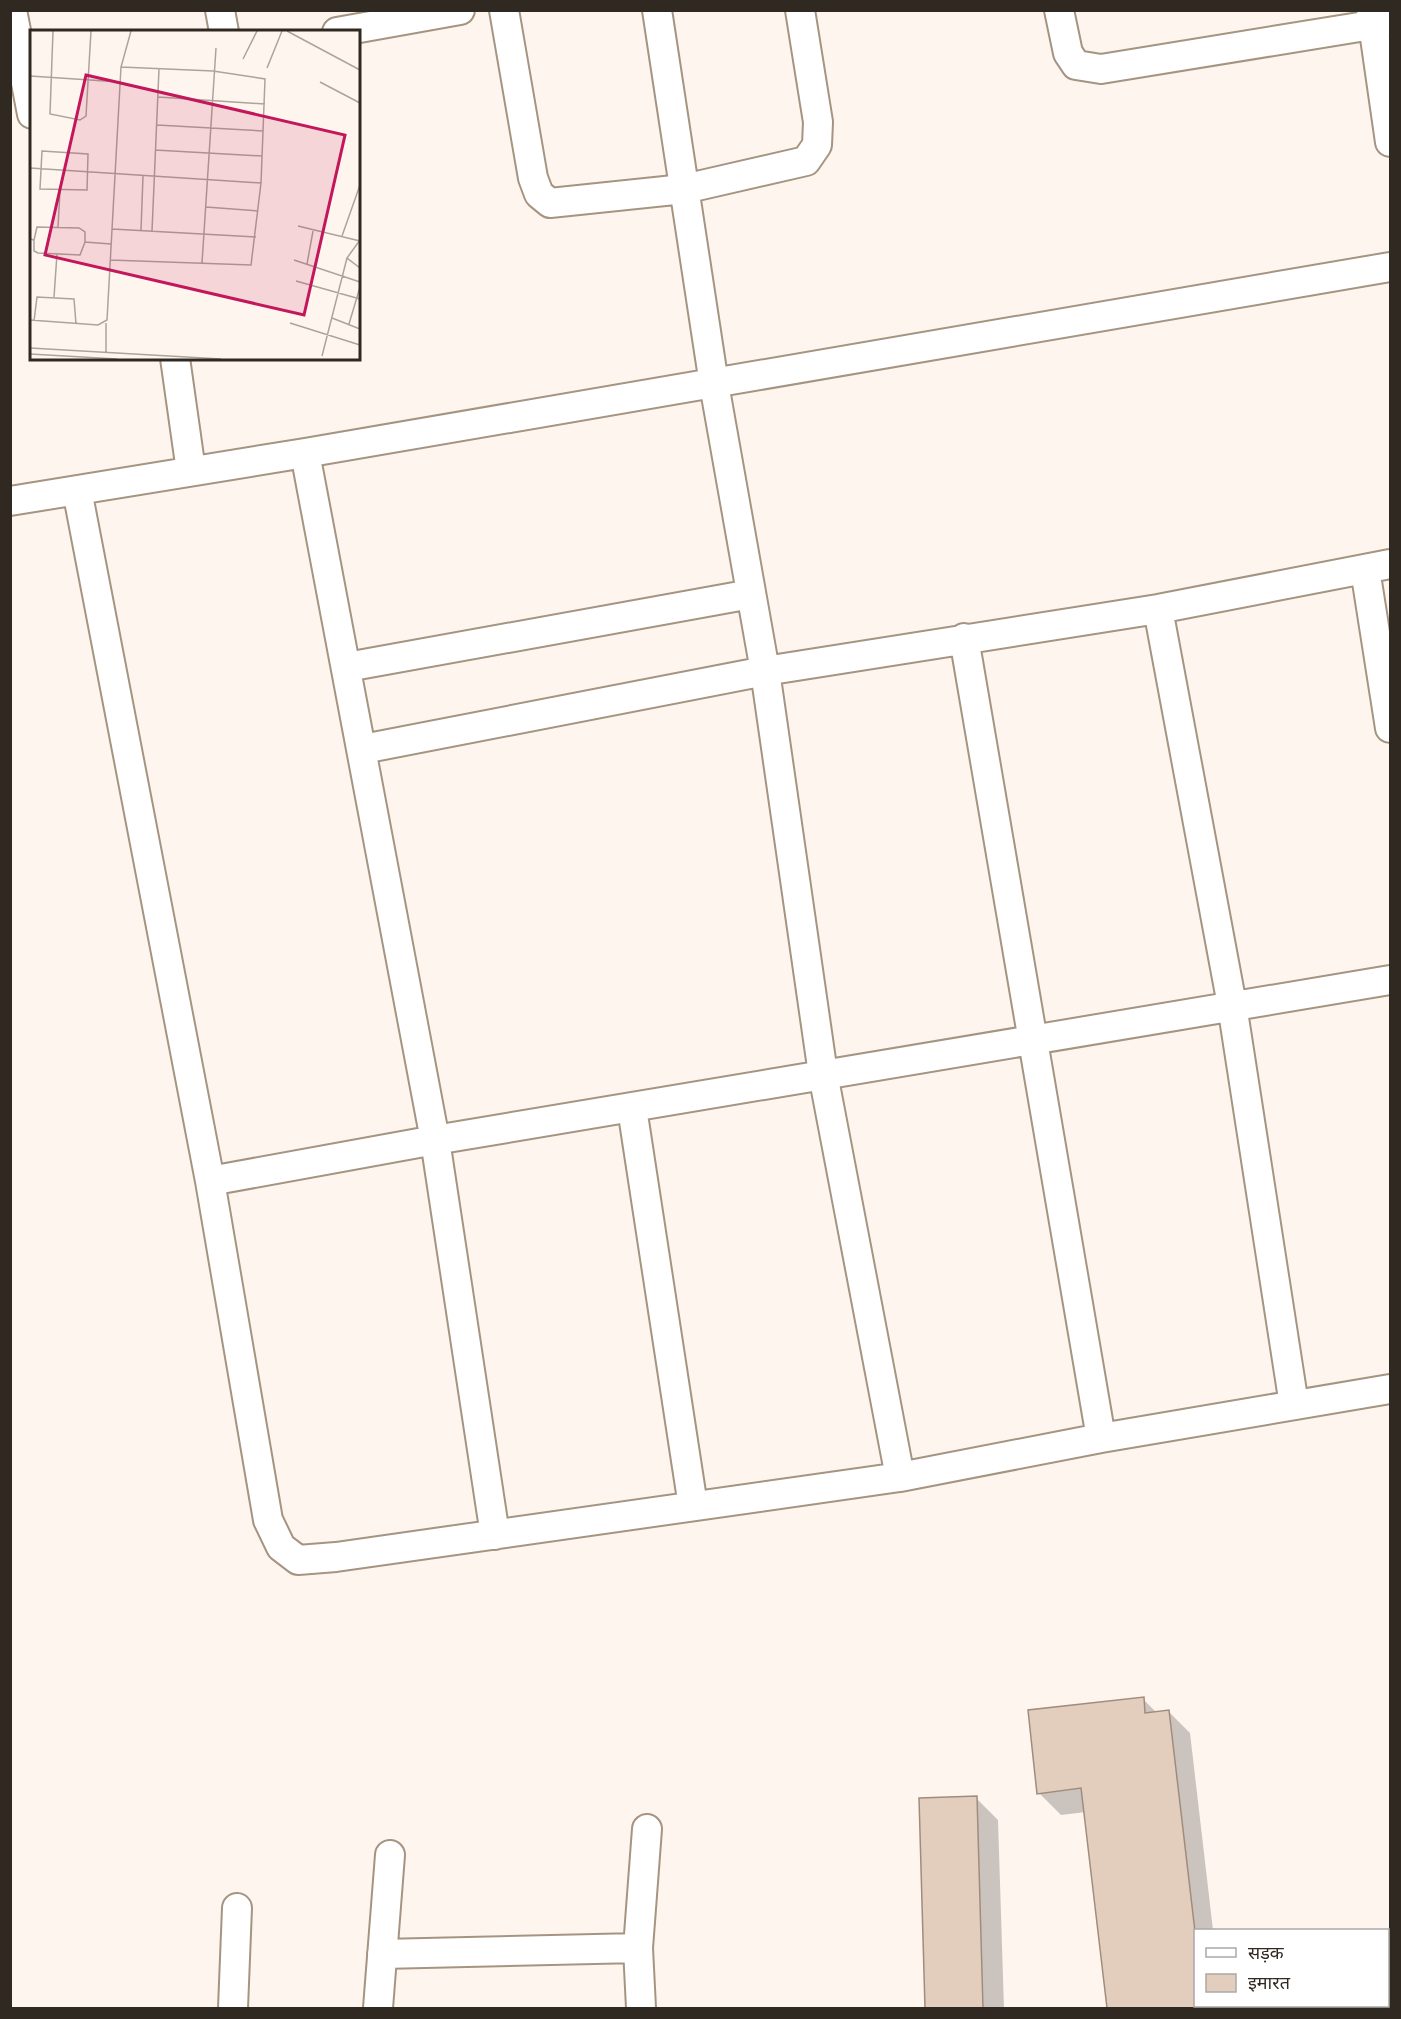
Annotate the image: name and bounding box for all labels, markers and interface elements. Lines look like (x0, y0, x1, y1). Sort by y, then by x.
inset map (30, 30, 360, 360)
legend (1194, 1929, 1389, 2007)
text: सड़क (1248, 1941, 1285, 1964)
text: इमारत (1248, 1971, 1291, 1994)

